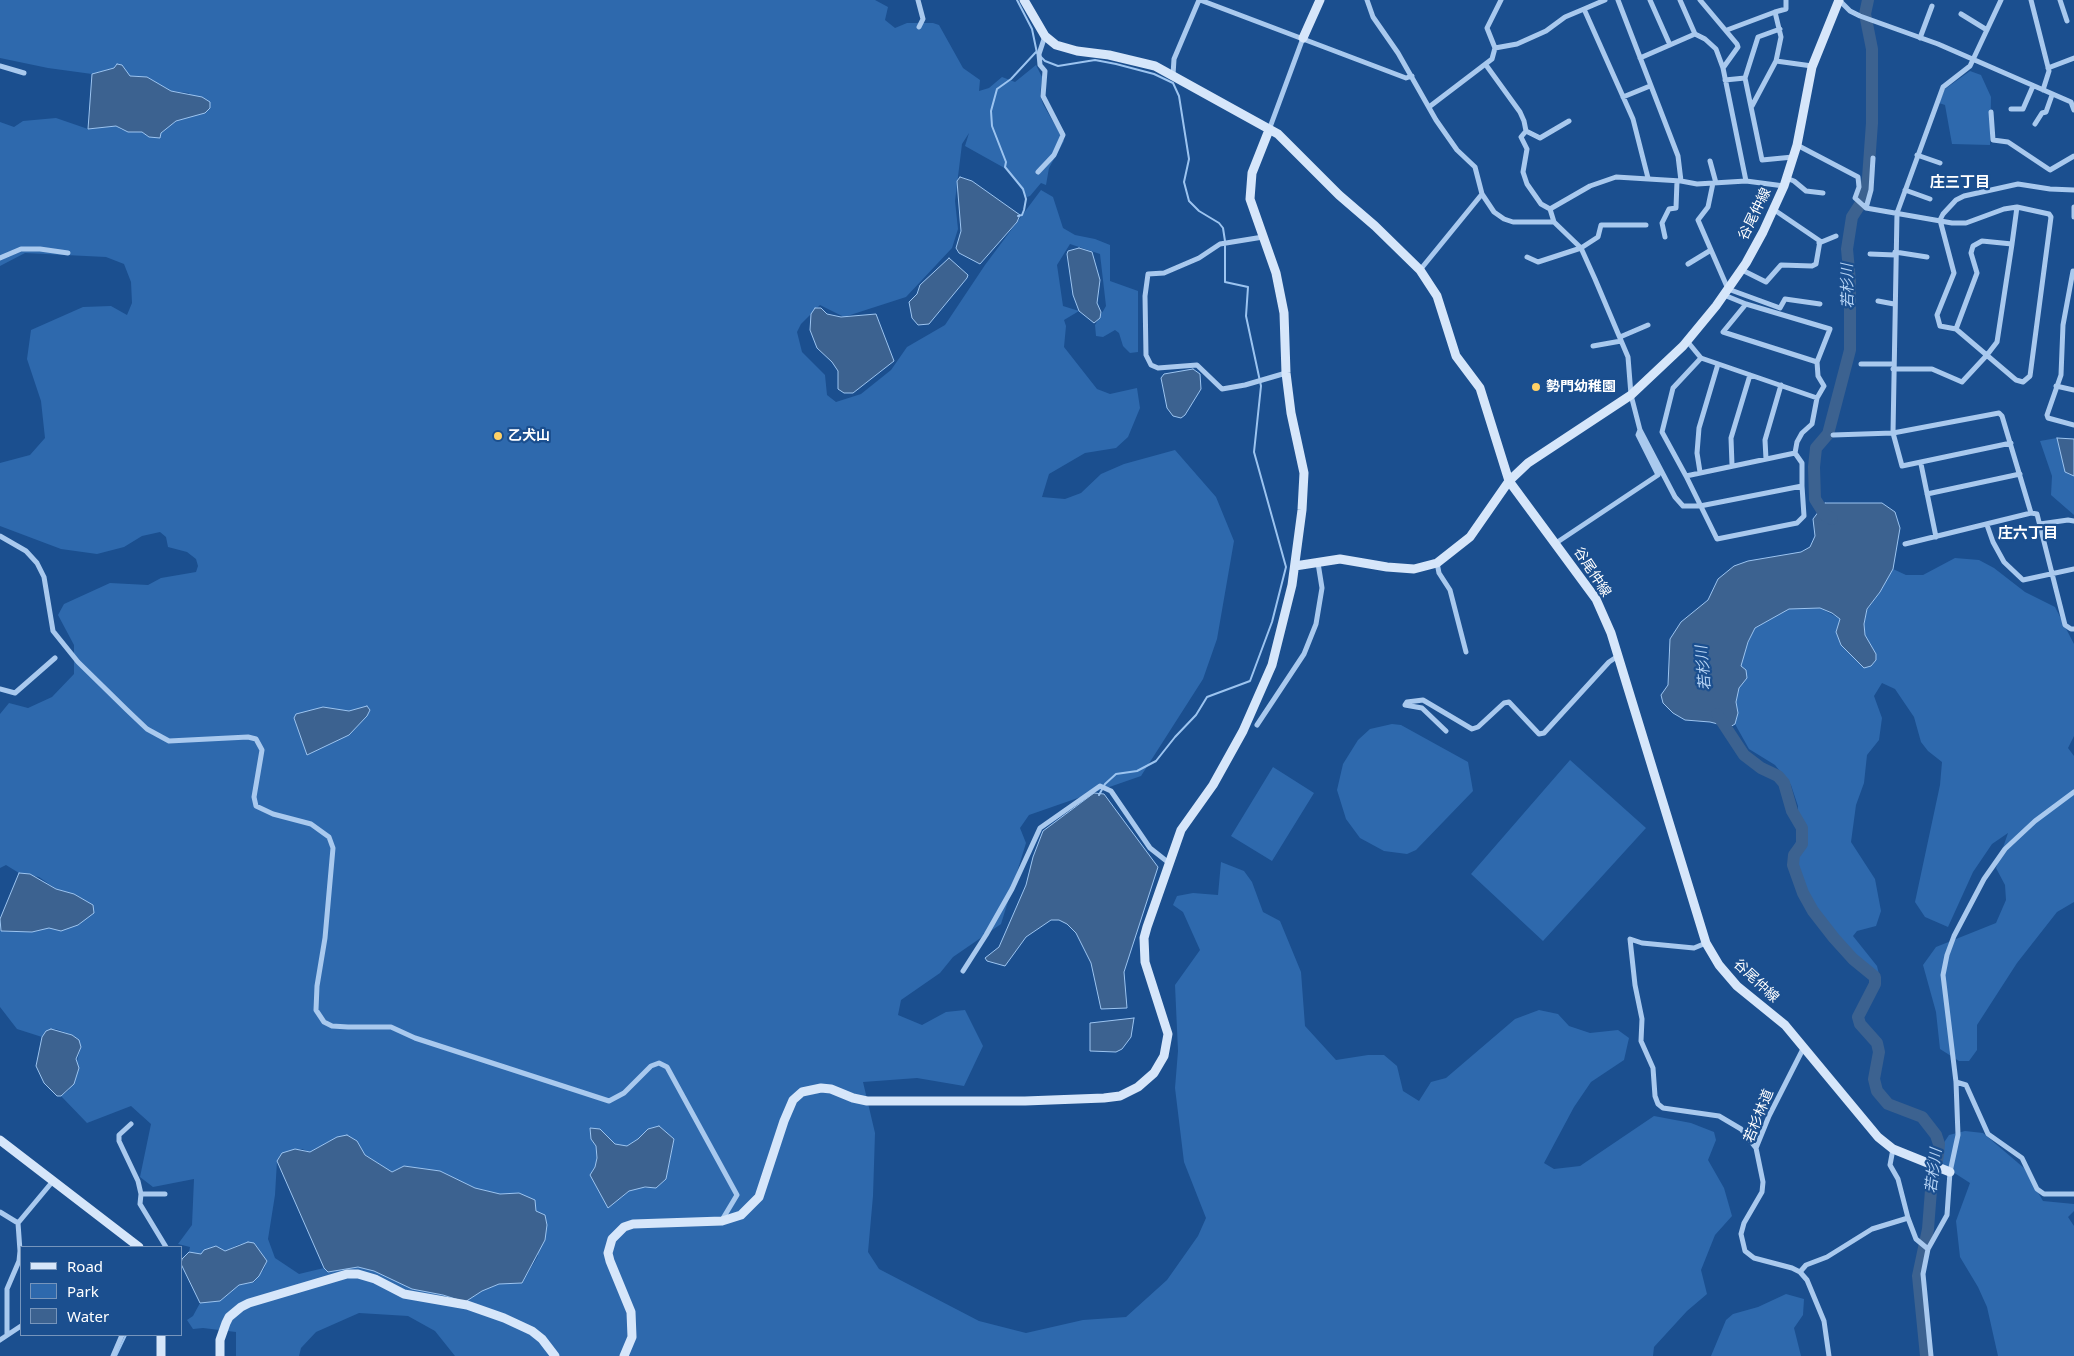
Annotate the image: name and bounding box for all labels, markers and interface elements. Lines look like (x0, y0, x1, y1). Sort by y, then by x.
district label: 庄三丁目 (1930, 174, 1990, 192)
street label: 谷尾仲線 (1735, 185, 1775, 243)
water label: 若杉川 (1839, 263, 1857, 309)
place label: 勢門幼稚園 (1546, 379, 1616, 395)
marker: 勢門幼稚園 (1530, 381, 1542, 393)
place label: 乙犬山 (508, 428, 550, 444)
marker: 乙犬山 (492, 430, 504, 442)
district label: 庄六丁目 (1998, 525, 2058, 543)
street label: 谷尾仲線 (1570, 544, 1614, 600)
water label: 若杉川 (1693, 645, 1715, 691)
street label: 谷尾仲線 (1730, 956, 1782, 1006)
street label: 若杉林道 (1741, 1087, 1777, 1145)
water label: 若杉川 (1922, 1148, 1946, 1194)
legend (20, 1246, 182, 1336)
text: Road (67, 1256, 103, 1276)
text: Park (67, 1281, 99, 1301)
text: Water (67, 1306, 109, 1326)

